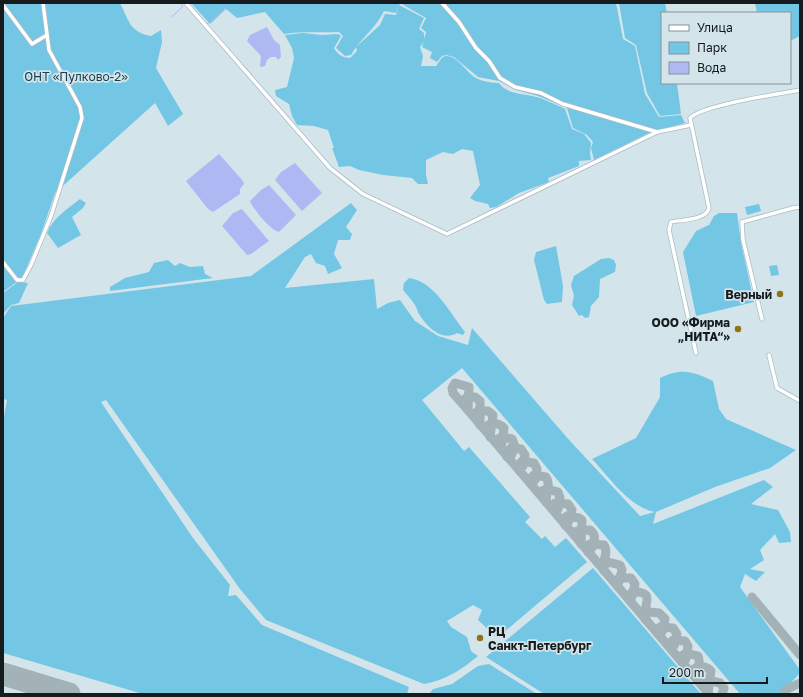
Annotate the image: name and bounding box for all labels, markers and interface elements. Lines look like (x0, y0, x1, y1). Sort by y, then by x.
legend (661, 12, 791, 84)
text: Улица (697, 20, 733, 35)
text: Парк (697, 40, 727, 55)
text: Вода (697, 60, 726, 75)
park label: ОНТ «Пулково-2» (24, 69, 128, 84)
place label: Верный (725, 287, 772, 302)
marker: Верный (775, 289, 785, 299)
place label: ООО «Фирма „НИТА“» (651, 315, 731, 344)
marker: ООО «Фирма „НИТА“» (733, 324, 743, 334)
place label: РЦ Санкт-Петербург (488, 624, 592, 653)
marker: РЦ Санкт-Петербург (475, 633, 485, 643)
scale bar (663, 659, 767, 685)
text: 200 m (669, 665, 704, 680)

